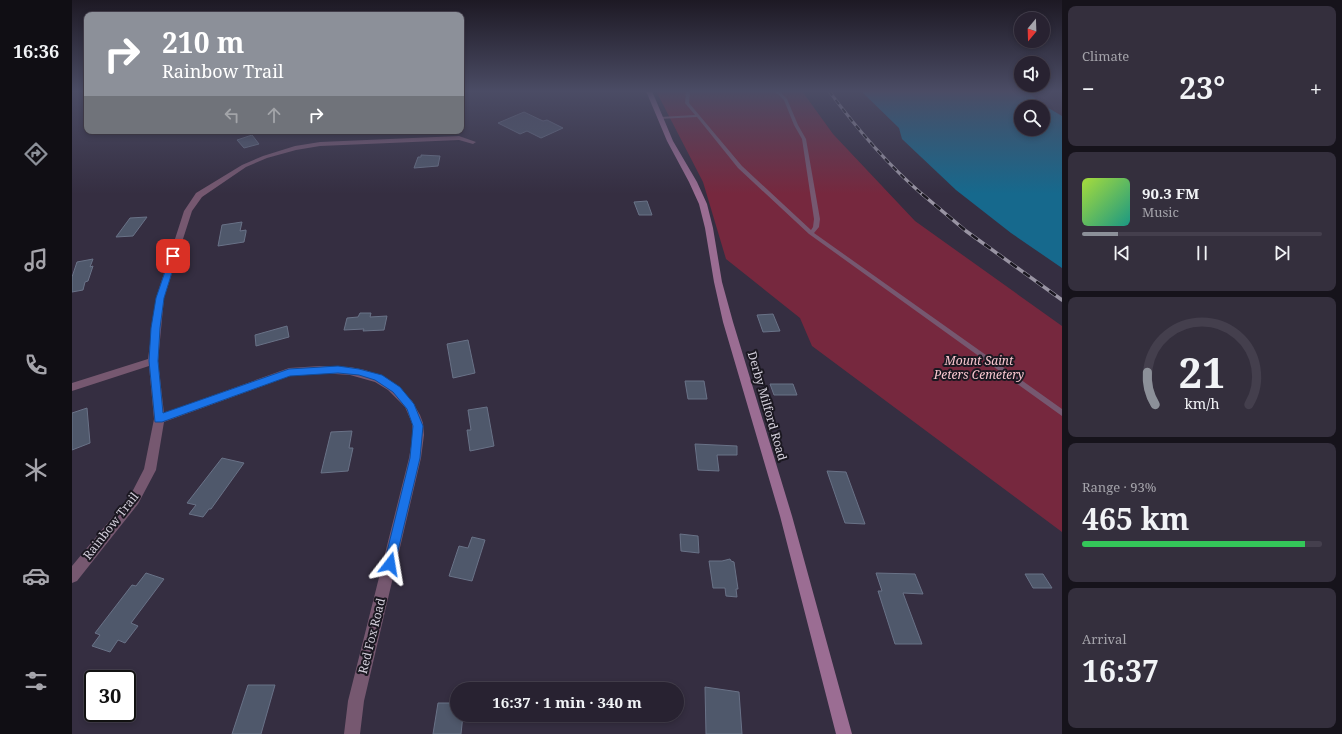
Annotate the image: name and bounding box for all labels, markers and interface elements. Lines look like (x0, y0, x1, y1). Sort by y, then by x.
north arrow (1014, 12, 1050, 48)
map controls (1014, 12, 1050, 136)
text: 210 m (162, 23, 244, 61)
icon: right (96, 28, 148, 80)
text: 16:36 (13, 39, 59, 63)
text: Climate (1082, 47, 1129, 65)
button: sound (1014, 56, 1050, 92)
text: Rainbow Trail (162, 59, 284, 83)
text: 23° (1179, 67, 1225, 108)
text: − (1082, 73, 1095, 103)
text: + (1310, 73, 1322, 103)
button: search (1014, 100, 1050, 136)
icon: left (221, 104, 243, 126)
icon: ahead (263, 104, 285, 126)
icon: right (305, 104, 327, 126)
icon: directions (22, 140, 50, 168)
text: 90.3 FM (1142, 183, 1199, 203)
text: Music (1142, 203, 1179, 221)
pin (156, 239, 190, 273)
icon: previous (1111, 242, 1133, 264)
icon: pause (1191, 242, 1213, 264)
icon: next (1271, 242, 1293, 264)
icon: arrive (162, 245, 184, 267)
icon: music (22, 246, 50, 274)
text: 21 (1178, 344, 1226, 400)
street label: Derby Milford Road (744, 349, 791, 463)
icon: phone (22, 351, 50, 379)
park label: Mount Saint Peters Cemetery (933, 352, 1024, 383)
text: km/h (1184, 394, 1220, 413)
icon: climate (22, 456, 50, 484)
text: Range · 93% (1082, 478, 1156, 496)
street label: Rainbow Trail (79, 488, 142, 563)
text: 465 km (1082, 498, 1189, 539)
position arrow (369, 543, 411, 585)
icon: car (22, 562, 50, 590)
street label: Red Fox Road (354, 596, 389, 675)
text: Arrival (1082, 630, 1126, 648)
text: 16:37 (1082, 650, 1159, 691)
icon: filters (22, 667, 50, 695)
speed limit sign: 30 (84, 670, 136, 722)
text: 16:37 · 1 min · 340 m (492, 692, 642, 712)

